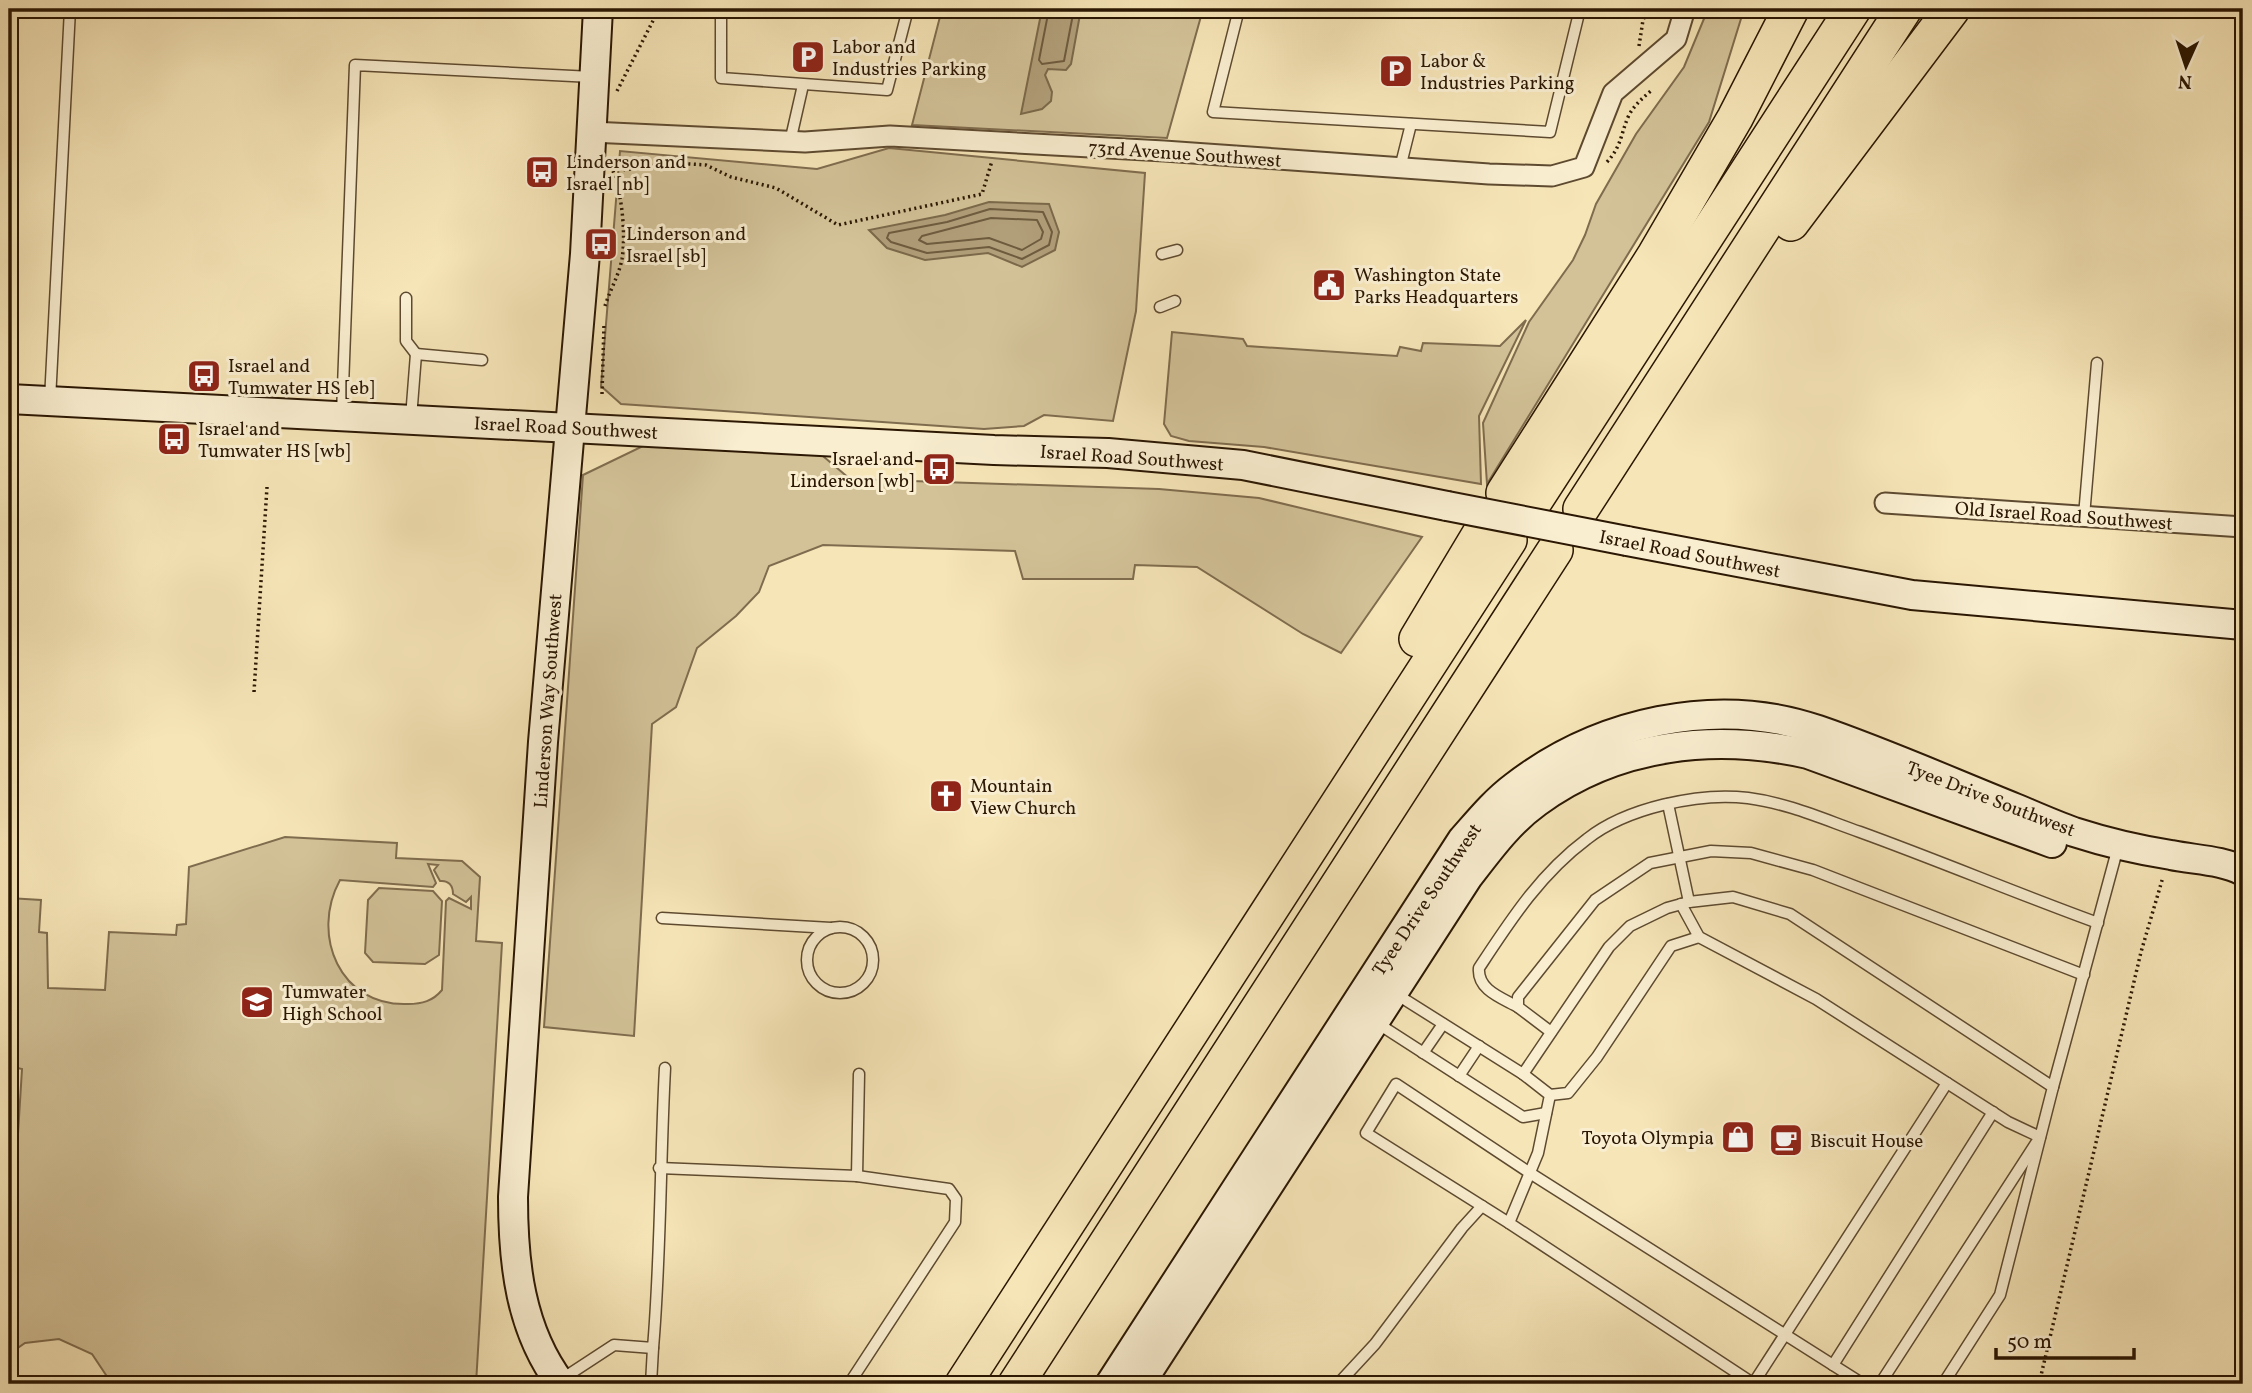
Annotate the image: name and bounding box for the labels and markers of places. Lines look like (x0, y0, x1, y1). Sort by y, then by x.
place label: Labor and Industries Parking (832, 35, 987, 83)
parking icon: Labor and Industries Parking (789, 38, 827, 76)
place label: Labor & Industries Parking (1420, 49, 1575, 97)
parking icon: Labor & Industries Parking (1377, 52, 1415, 90)
place label: Linderson and Israel [nb] (566, 150, 686, 198)
bus stop icon: Linderson and Israel [nb] (523, 153, 561, 191)
place label: Linderson and Israel [sb] (626, 222, 746, 270)
bus stop icon: Linderson and Israel [sb] (582, 225, 620, 263)
place label: Washington State Parks Headquarters (1354, 263, 1518, 311)
public building icon: Washington State Parks Headquarters (1310, 266, 1348, 304)
place label: Israel and Tumwater HS [eb] (228, 354, 374, 402)
bus stop icon: Israel and Tumwater HS [eb] (185, 357, 223, 395)
place label: Israel and Tumwater HS [wb] (198, 417, 350, 465)
bus stop icon: Israel and Tumwater HS [wb] (155, 420, 193, 458)
place label: Israel and Linderson [wb] (790, 447, 914, 495)
bus stop icon: Israel and Linderson [wb] (920, 450, 958, 488)
place label: Mountain View Church (970, 774, 1076, 822)
church icon: Mountain View Church (927, 777, 965, 815)
place label: Tumwater High School (282, 980, 383, 1028)
school or university icon: Tumwater High School (238, 983, 276, 1021)
shop icon: Toyota Olympia (1719, 1118, 1757, 1156)
cafe icon: Biscuit House (1767, 1121, 1805, 1159)
place label: Toyota Olympia (1581, 1126, 1714, 1152)
place label: Biscuit House (1810, 1129, 1923, 1155)

